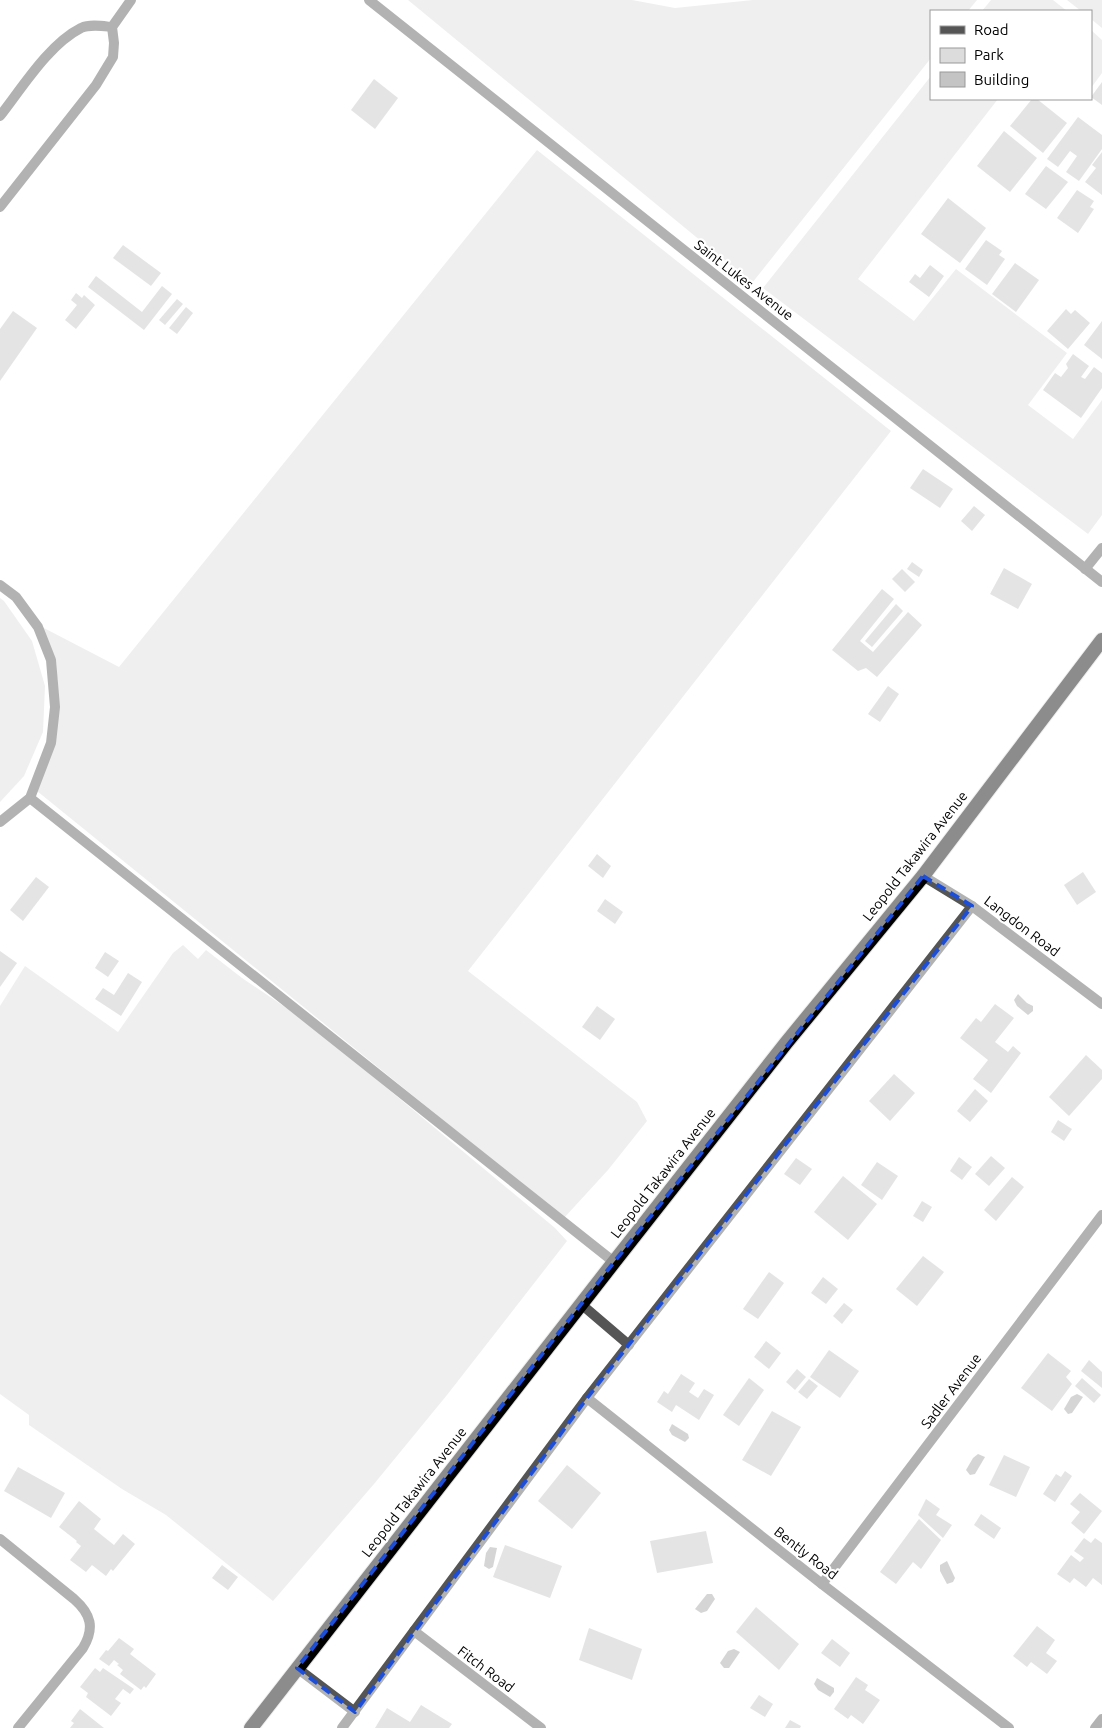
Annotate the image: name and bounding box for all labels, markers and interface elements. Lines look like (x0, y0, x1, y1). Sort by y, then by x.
legend (930, 10, 1092, 100)
text: Road (974, 21, 1009, 38)
text: Park (974, 46, 1004, 63)
text: Building (974, 71, 1029, 88)
street label: Saint Lukes Avenue (691, 237, 797, 323)
street label: Leopold Takawira Avenue (859, 788, 971, 924)
street label: Langdon Road (981, 892, 1063, 960)
street label: Leopold Takawira Avenue (607, 1105, 719, 1241)
street label: Sadler Avenue (918, 1350, 984, 1432)
street label: Leopold Takawira Avenue (358, 1424, 470, 1560)
street label: Bently Road (771, 1523, 841, 1583)
street label: Fitch Road (455, 1643, 517, 1695)

